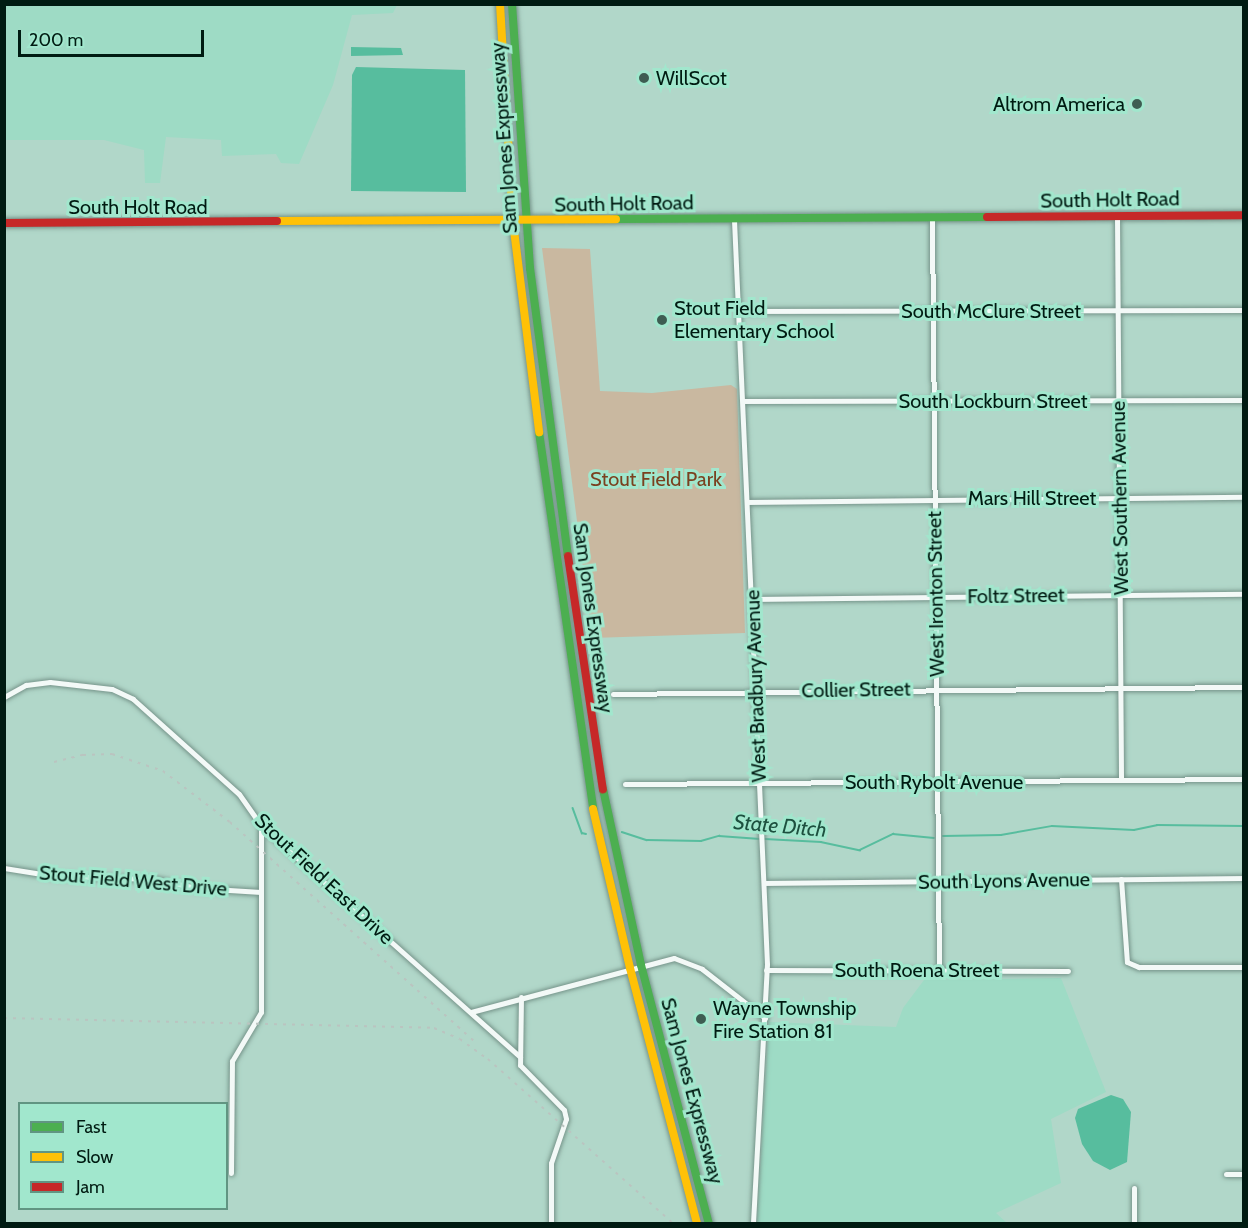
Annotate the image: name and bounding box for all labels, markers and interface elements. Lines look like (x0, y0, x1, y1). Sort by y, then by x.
scale bar (21, 18, 207, 56)
text: 200 m (29, 29, 83, 51)
street label: Sam Jones Expressway (485, 42, 523, 234)
place label: WillScot (656, 66, 727, 90)
marker: WillScot (637, 71, 651, 85)
place label: Altrom America (993, 92, 1125, 116)
marker: Altrom America (1130, 97, 1144, 111)
street label: South Holt Road (1040, 187, 1180, 213)
street label: South Holt Road (554, 191, 694, 217)
street label: South Holt Road (68, 195, 208, 219)
place label: Stout Field Elementary School (674, 296, 834, 343)
street label: South McClure Street (901, 299, 1081, 323)
marker: Stout Field Elementary School (655, 313, 669, 327)
street label: South Lockburn Street (898, 389, 1088, 413)
street label: West Southern Avenue (1106, 401, 1134, 595)
park label: Stout Field Park (590, 467, 722, 491)
street label: Mars Hill Street (968, 486, 1096, 510)
street label: West Ironton Street (923, 511, 949, 677)
street label: Sam Jones Expressway (568, 521, 618, 715)
street label: Foltz Street (967, 583, 1065, 609)
street label: West Bradbury Avenue (741, 589, 771, 783)
street label: Collier Street (801, 677, 911, 703)
street label: South Rybolt Avenue (845, 770, 1023, 794)
street label: Stout Field East Drive (250, 809, 398, 949)
water label: State Ditch (732, 809, 828, 843)
street label: Stout Field West Drive (38, 861, 228, 901)
street label: South Lyons Avenue (918, 868, 1090, 894)
street label: South Roena Street (835, 958, 999, 982)
street label: Sam Jones Expressway (656, 995, 728, 1187)
place label: Wayne Township Fire Station 81 (713, 996, 856, 1043)
marker: Wayne Township Fire Station 81 (694, 1012, 708, 1026)
legend (18, 1102, 228, 1210)
text: Fast (76, 1116, 107, 1138)
text: Slow (76, 1146, 113, 1168)
text: Jam (76, 1176, 105, 1198)

